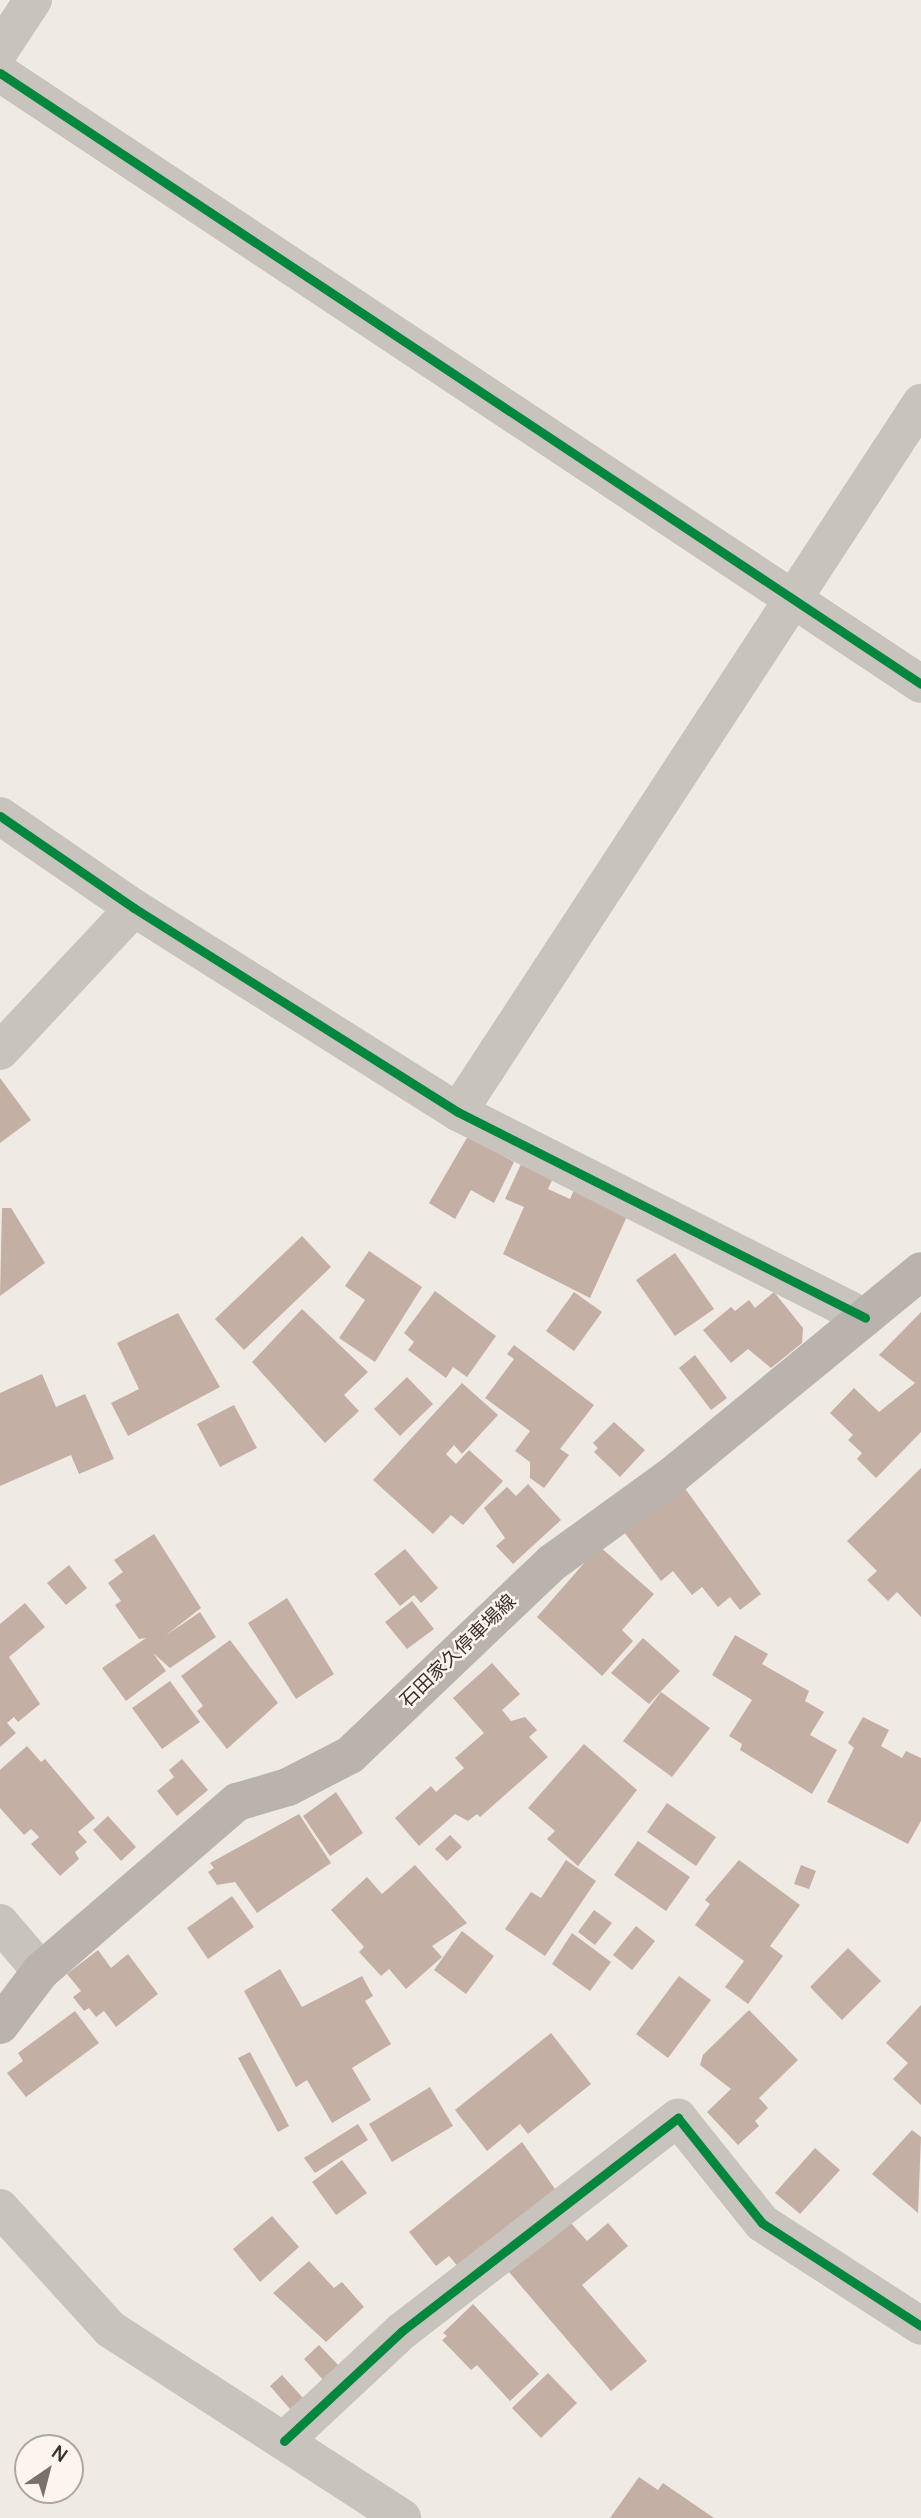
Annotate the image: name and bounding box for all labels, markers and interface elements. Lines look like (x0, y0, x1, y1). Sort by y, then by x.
street label: 石田家久停車場線 (395, 1590, 521, 1712)
north arrow (14, 2434, 84, 2504)
text: N (47, 2439, 73, 2468)

